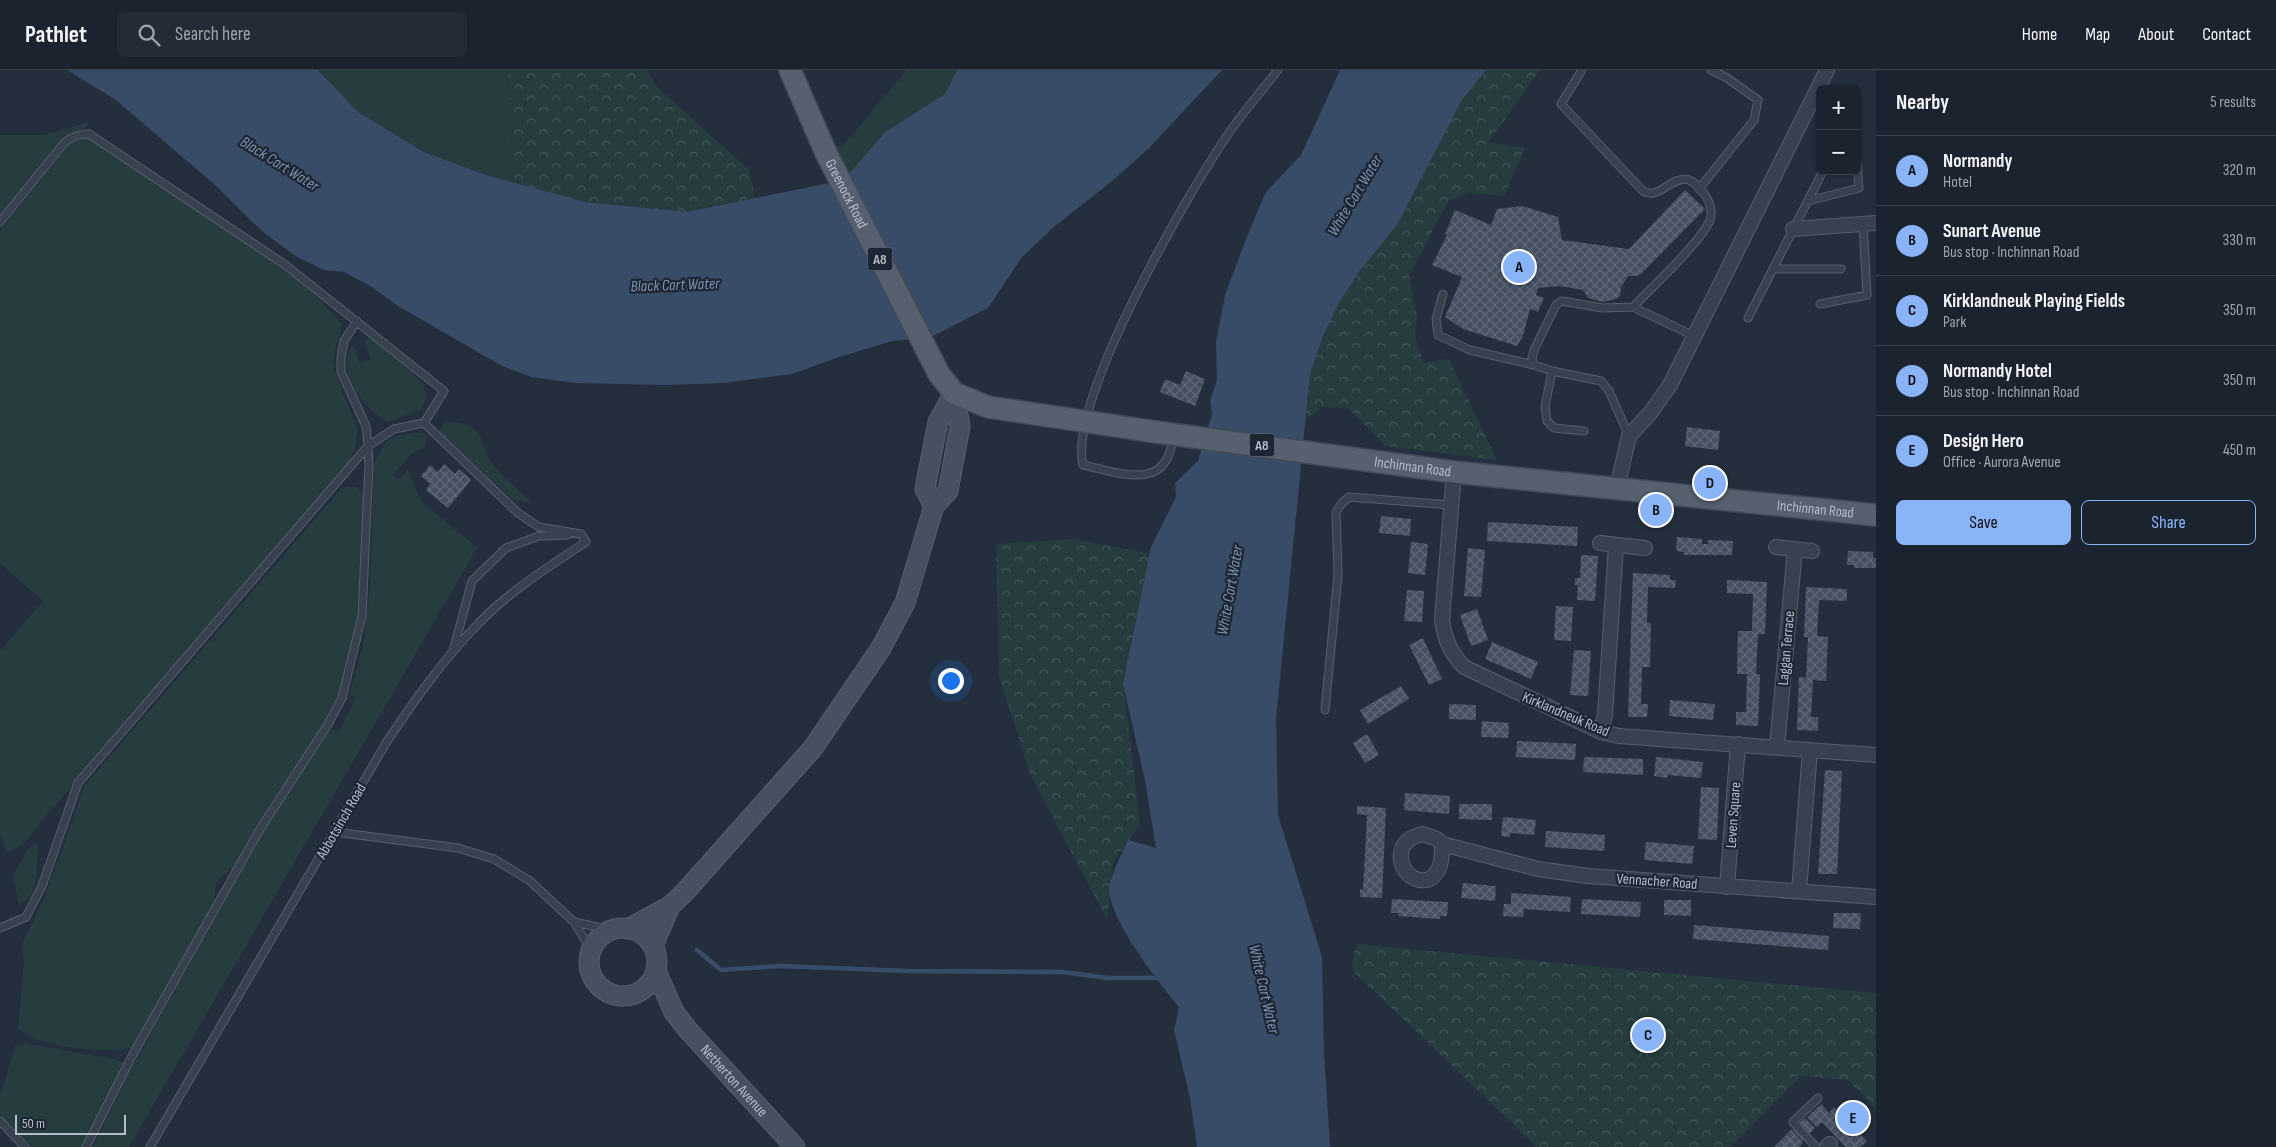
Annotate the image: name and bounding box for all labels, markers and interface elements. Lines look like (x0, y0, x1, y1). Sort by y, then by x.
search box (117, 12, 467, 57)
text: Pathlet (25, 20, 87, 49)
icon: search (135, 21, 163, 49)
text: Search here (175, 23, 251, 46)
text: Home (2022, 24, 2057, 45)
text: Map (2085, 24, 2110, 45)
text: About (2138, 24, 2174, 45)
text: Contact (2202, 24, 2251, 45)
map controls (1816, 85, 1861, 175)
button: + (1816, 85, 1861, 130)
text: Nearby (1896, 90, 1949, 115)
text: 5 results (2210, 93, 2256, 112)
button: − (1816, 130, 1861, 175)
water label: Black Cart Water (236, 133, 322, 196)
text: Normandy (1943, 150, 2012, 173)
water label: White Cart Water (1324, 151, 1387, 240)
street label: Greenock Road (821, 156, 872, 232)
text: A (1908, 161, 1916, 180)
text: 320 m (2223, 161, 2256, 180)
text: Hotel (1943, 173, 1972, 192)
text: Sunart Avenue (1943, 220, 2041, 243)
text: B (1908, 231, 1916, 250)
text: 330 m (2223, 231, 2256, 250)
text: Bus stop · Inchinnan Road (1943, 243, 2079, 262)
road number: A8 (868, 248, 892, 270)
pin: A (1503, 248, 1535, 286)
water label: Black Cart Water (630, 274, 720, 297)
text: Kirklandneuk Playing Fields (1943, 290, 2125, 313)
text: C (1908, 301, 1916, 320)
text: 350 m (2223, 301, 2256, 320)
text: Park (1943, 313, 1966, 332)
text: Normandy Hotel (1943, 360, 2052, 383)
text: D (1908, 371, 1916, 390)
text: 350 m (2223, 371, 2256, 390)
text: Bus stop · Inchinnan Road (1943, 383, 2079, 402)
text: Design Hero (1943, 430, 2024, 453)
road number: A8 (1250, 434, 1274, 456)
text: E (1909, 441, 1915, 460)
text: 450 m (2223, 441, 2256, 460)
street label: Inchinnan Road (1373, 452, 1452, 481)
text: Office · Aurora Avenue (1943, 453, 2061, 472)
pin: D (1694, 464, 1726, 502)
pin: B (1640, 491, 1672, 529)
street label: Inchinnan Road (1776, 496, 1855, 523)
button: Save (1896, 500, 2071, 545)
button: Share (2081, 500, 2256, 545)
water label: White Cart Water (1213, 543, 1248, 637)
street label: Laggan Terrace (1774, 610, 1799, 686)
your location (938, 668, 964, 694)
street label: Kirklandneuk Road (1519, 688, 1612, 741)
street label: Abbotsinch Road (312, 780, 371, 863)
street label: Leven Square (1722, 781, 1745, 849)
street label: Vennacher Road (1616, 869, 1698, 894)
water label: White Cart Water (1244, 943, 1283, 1036)
pin: C (1632, 1016, 1664, 1054)
street label: Netherton Avenue (696, 1041, 772, 1121)
pin: E (1837, 1099, 1869, 1137)
scale bar (15, 1112, 126, 1135)
text: 50 m (22, 1115, 45, 1132)

